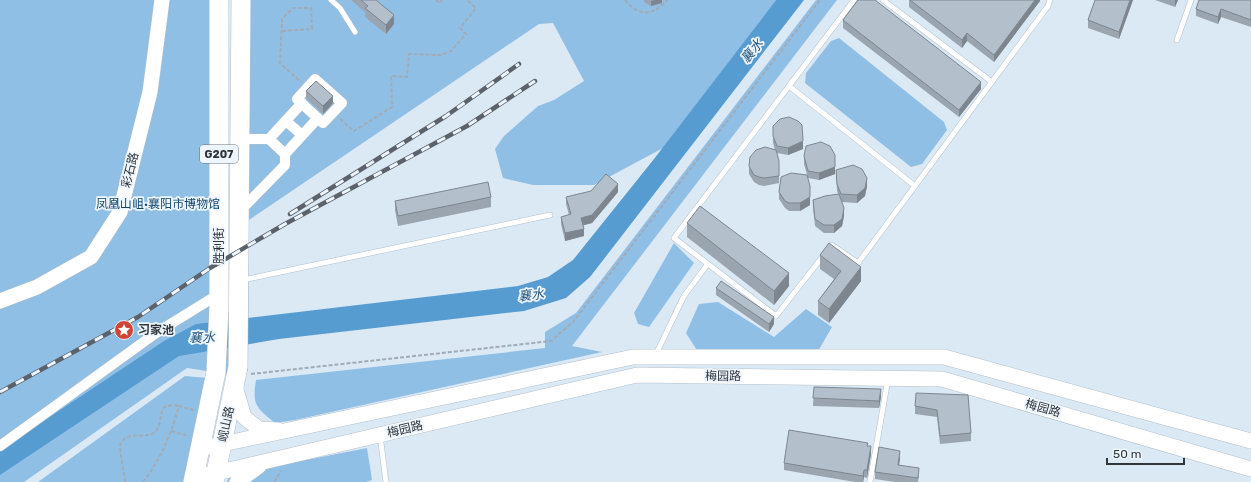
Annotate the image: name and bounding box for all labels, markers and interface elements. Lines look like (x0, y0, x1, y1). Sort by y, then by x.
water label: 襄水 (738, 35, 767, 66)
road number: G207 (200, 145, 238, 163)
street label: 彩石路 (119, 151, 141, 189)
park label: 凤凰山岨·襄阳市博物馆 (96, 197, 220, 211)
street label: 胜利街 (212, 228, 226, 264)
water label: 襄水 (517, 286, 546, 304)
place icon: 习家池 (113, 319, 135, 341)
place label: 习家池 (138, 323, 174, 337)
water label: 襄水 (189, 330, 216, 345)
street label: 梅园路 (705, 369, 741, 383)
street label: 梅园路 (1024, 396, 1062, 420)
street label: 岘山路 (215, 405, 237, 443)
street label: 梅园路 (386, 418, 424, 440)
scale bar (1107, 440, 1184, 466)
text: 50 m (1113, 447, 1141, 461)

